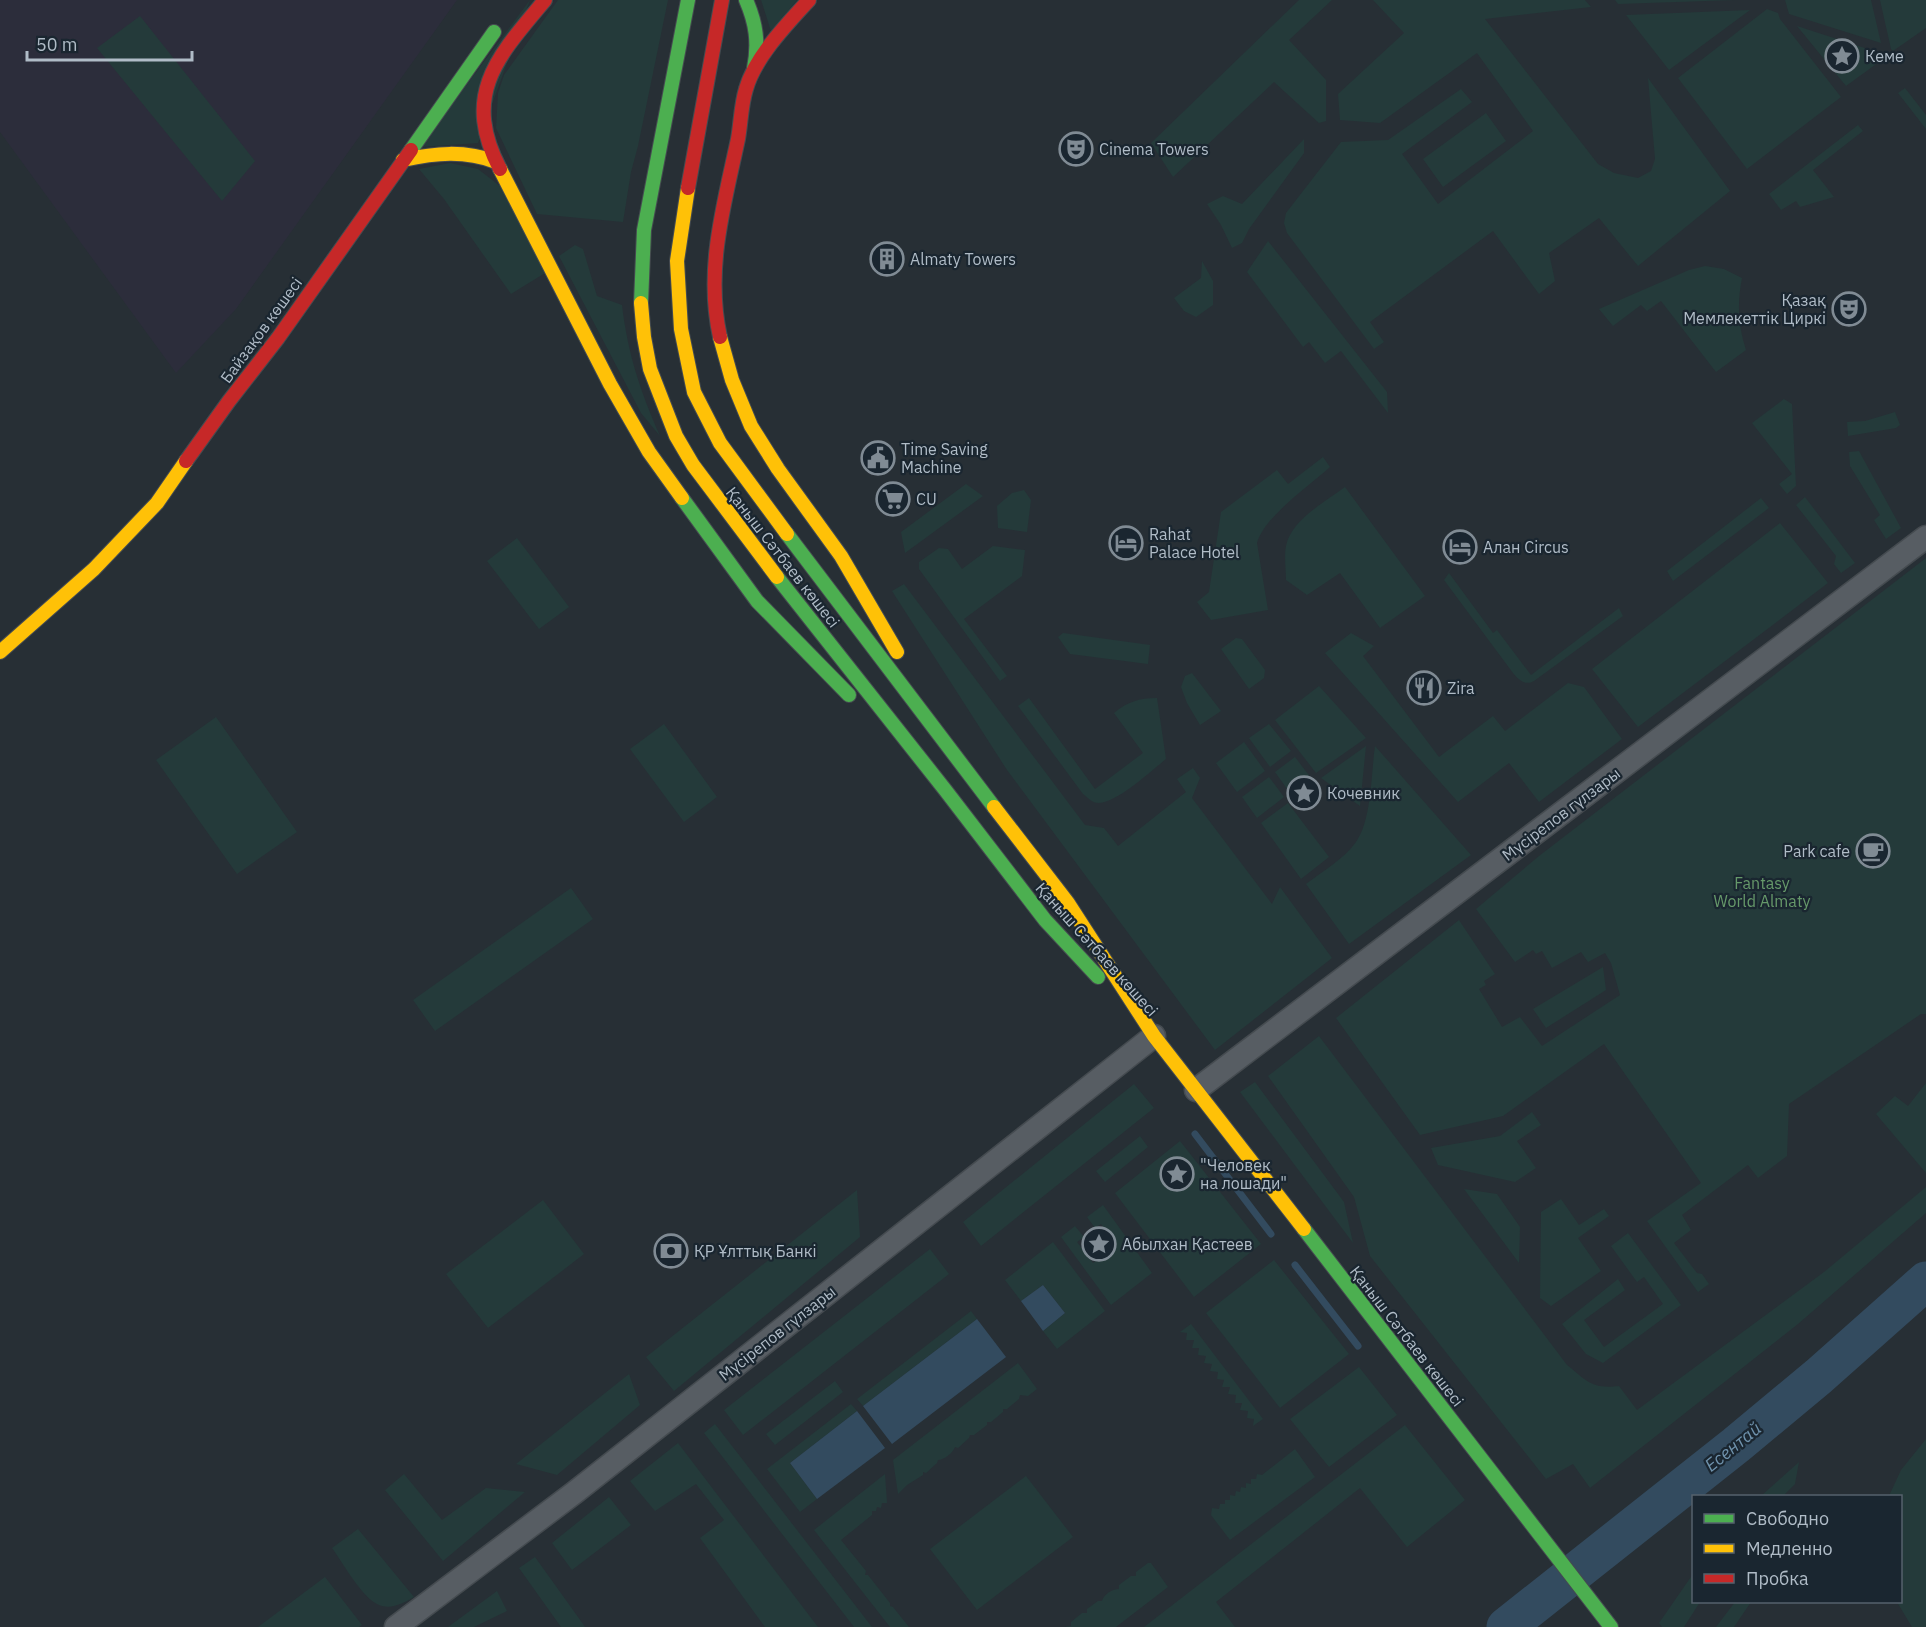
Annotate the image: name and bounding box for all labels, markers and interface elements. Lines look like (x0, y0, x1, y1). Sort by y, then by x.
scale bar (27, 24, 192, 62)
text: 50 m (36, 33, 78, 56)
place icon: Кеме (1824, 38, 1860, 74)
place label: Кеме (1865, 46, 1904, 66)
theatre icon: Cinema Towers (1058, 131, 1094, 167)
place label: Cinema Towers (1099, 139, 1209, 159)
building icon: Almaty Towers (869, 241, 905, 277)
place label: Almaty Towers (910, 249, 1016, 269)
street label: Байзақов көшесі (216, 273, 306, 387)
place label: Қазақ Мемлекеттік Циркі (1683, 290, 1826, 328)
theatre icon: Қазақ Мемлекеттік Циркі (1831, 291, 1867, 327)
place label: Time Saving Machine (901, 439, 988, 477)
public building icon: Time Saving Machine (860, 440, 896, 476)
supermarket icon: CU (875, 481, 911, 517)
street label: Қаныш Сәтбаев көшесі (722, 483, 844, 631)
place label: CU (916, 489, 937, 509)
place label: Rahat Palace Hotel (1149, 524, 1239, 562)
hotel icon: Rahat Palace Hotel (1108, 525, 1144, 561)
hotel icon: Алан Circus (1442, 529, 1478, 565)
place label: Алан Circus (1483, 537, 1569, 557)
restaurant icon: Zira (1406, 670, 1442, 706)
place label: Zira (1447, 678, 1475, 698)
street label: Мүсірепов гүлзары (1498, 763, 1624, 865)
place icon: Кочевник (1286, 775, 1322, 811)
place label: Кочевник (1327, 783, 1400, 803)
cafe icon: Park cafe (1855, 833, 1891, 869)
place label: Park cafe (1783, 841, 1850, 861)
park label: Fantasy World Almaty (1714, 873, 1811, 911)
street label: Қаныш Сәтбаев көшесі (1032, 878, 1162, 1020)
place label: "Человек на лошади" (1200, 1155, 1287, 1193)
place icon: "Человек на лошади" (1159, 1156, 1195, 1192)
place icon: Абылхан Қастеев (1081, 1226, 1117, 1262)
bank icon: ҚР Ұлттық Банкі (653, 1233, 689, 1269)
place label: Абылхан Қастеев (1122, 1234, 1253, 1254)
place label: ҚР Ұлттық Банкі (694, 1241, 817, 1261)
street label: Қаныш Сәтбаев көшесі (1346, 1262, 1468, 1410)
street label: Мүсірепов гүлзары (715, 1281, 839, 1385)
water label: Есентай (1700, 1417, 1766, 1476)
legend (1692, 1495, 1902, 1603)
text: Свободно (1746, 1507, 1829, 1530)
text: Медленно (1746, 1537, 1833, 1560)
text: Пробка (1746, 1567, 1809, 1590)

